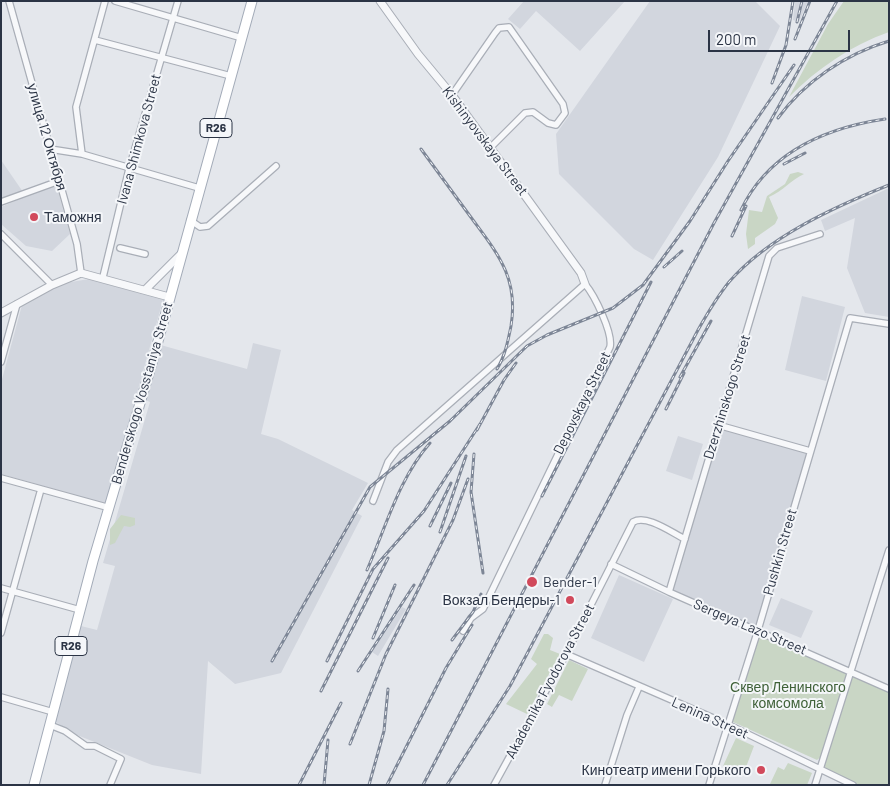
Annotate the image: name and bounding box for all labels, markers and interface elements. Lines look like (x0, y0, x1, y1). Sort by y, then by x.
scale bar (710, 20, 852, 52)
text: 200 m (716, 30, 756, 48)
street label: Ivana Shimkova Street (113, 72, 165, 206)
street label: улица 12 Октября (24, 81, 70, 193)
street label: Kishinyovskaya Street (438, 83, 532, 199)
road number: R26 (200, 119, 232, 138)
place label: Таможня (44, 209, 102, 225)
marker: Таможня (28, 211, 40, 223)
street label: Benderskogo Vosstaniya Street (108, 300, 176, 486)
street label: Dzerzhinskogo Street (700, 333, 754, 461)
street label: Depovskaya Street (550, 349, 614, 457)
street label: Pushkin Street (760, 507, 800, 597)
place label: Bender-1 (543, 574, 597, 590)
marker: Bender-1 (525, 575, 539, 589)
place label: Вокзал Бендеры-1 (442, 592, 560, 608)
marker: Вокзал Бендеры-1 (564, 594, 576, 606)
street label: Sergeya Lazo Street (691, 596, 809, 658)
street label: Akademika Fyodorova Street (502, 601, 598, 761)
road number: R26 (55, 636, 87, 656)
park label: Сквер Ленинского комсомола (730, 679, 846, 712)
street label: Lenina Street (669, 694, 751, 742)
place label: Кинотеатр имени Горького (582, 762, 751, 778)
marker: Кинотеатр имени Горького (755, 764, 767, 776)

